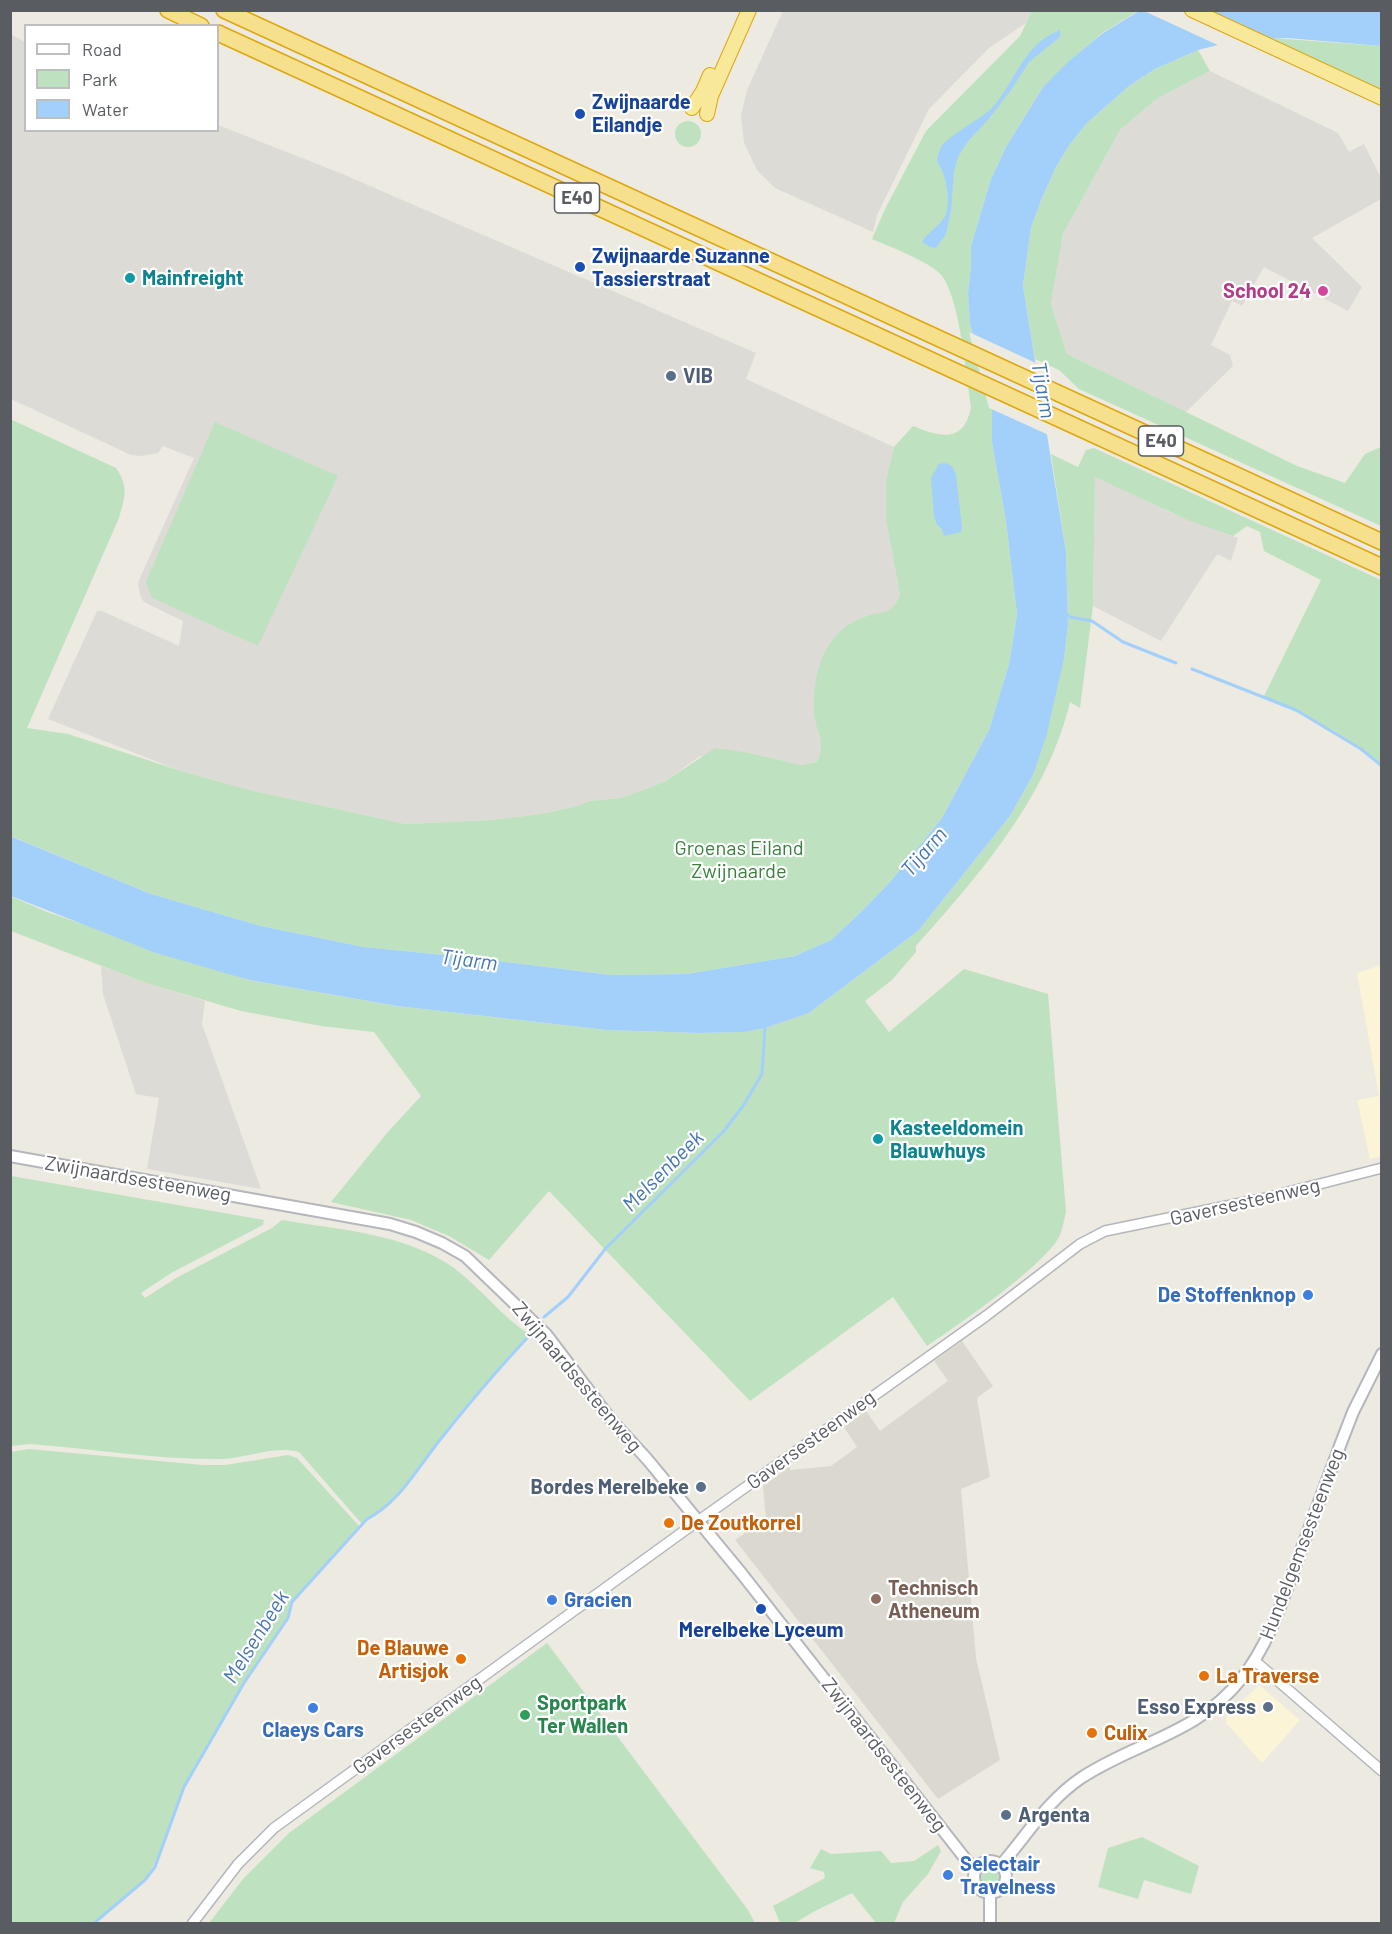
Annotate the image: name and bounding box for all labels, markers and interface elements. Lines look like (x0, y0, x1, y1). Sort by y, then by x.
legend (24, 24, 219, 132)
text: Road (82, 38, 122, 60)
text: Park (82, 68, 117, 90)
place label: Zwijnaarde Eilandje (592, 90, 691, 137)
text: Water (82, 98, 129, 120)
marker: Zwijnaarde Eilandje (573, 107, 587, 121)
road number: E40 (554, 183, 600, 213)
place label: Zwijnaarde Suzanne Tassierstraat (592, 244, 770, 291)
marker: Zwijnaarde Suzanne Tassierstraat (573, 260, 587, 274)
place label: Mainfreight (142, 266, 244, 290)
marker: Mainfreight (123, 271, 137, 285)
place label: School 24 (1223, 279, 1311, 303)
marker: School 24 (1316, 284, 1330, 298)
water label: Tijarm (1026, 360, 1060, 420)
place label: VIB (683, 364, 713, 388)
marker: VIB (664, 369, 678, 383)
road number: E40 (1138, 426, 1184, 456)
water label: Tijarm (896, 822, 952, 882)
park label: Groenas Eiland Zwijnaarde (674, 836, 804, 883)
water label: Tijarm (439, 944, 499, 976)
place label: Kasteeldomein Blauwhuys (890, 1116, 1023, 1163)
water label: Melsenbeek (617, 1125, 709, 1217)
marker: Kasteeldomein Blauwhuys (871, 1132, 885, 1146)
street label: Zwijnaardsesteenweg (43, 1151, 233, 1207)
street label: Gaversesteenweg (1168, 1173, 1322, 1231)
place label: De Stoffenknop (1158, 1283, 1296, 1307)
marker: De Stoffenknop (1301, 1288, 1315, 1302)
street label: Zwijnaardsesteenweg (507, 1297, 647, 1457)
street label: Gaversesteenweg (742, 1385, 880, 1495)
street label: Hundelgemsesteenweg (1255, 1445, 1349, 1643)
place label: Bordes Merelbeke (531, 1475, 689, 1499)
marker: Bordes Merelbeke (694, 1480, 708, 1494)
place label: De Zoutkorrel (681, 1511, 801, 1535)
marker: De Zoutkorrel (662, 1516, 676, 1530)
place label: Technisch Atheneum (888, 1576, 980, 1623)
water label: Melsenbeek (218, 1586, 294, 1688)
place label: Gracien (564, 1588, 632, 1612)
marker: Technisch Atheneum (869, 1592, 883, 1606)
marker: Gracien (545, 1593, 559, 1607)
marker: Merelbeke Lyceum (754, 1602, 768, 1616)
place label: Merelbeke Lyceum (679, 1618, 843, 1642)
place label: De Blauwe Artisjok (357, 1636, 449, 1683)
marker: De Blauwe Artisjok (454, 1652, 468, 1666)
place label: La Traverse (1216, 1664, 1319, 1688)
marker: La Traverse (1197, 1669, 1211, 1683)
street label: Gaversesteenweg (348, 1670, 486, 1780)
street label: Zwijnaardsesteenweg (816, 1673, 952, 1837)
place label: Sportpark Ter Wallen (537, 1691, 628, 1738)
place label: Esso Express (1137, 1695, 1256, 1719)
marker: Esso Express (1261, 1700, 1275, 1714)
marker: Claeys Cars (306, 1701, 320, 1715)
marker: Sportpark Ter Wallen (518, 1708, 532, 1722)
place label: Claeys Cars (262, 1718, 364, 1742)
place label: Culix (1104, 1721, 1148, 1745)
marker: Culix (1085, 1726, 1099, 1740)
place label: Argenta (1018, 1803, 1090, 1827)
marker: Argenta (999, 1808, 1013, 1822)
place label: Selectair Travelness (960, 1852, 1056, 1899)
marker: Selectair Travelness (941, 1868, 955, 1882)

